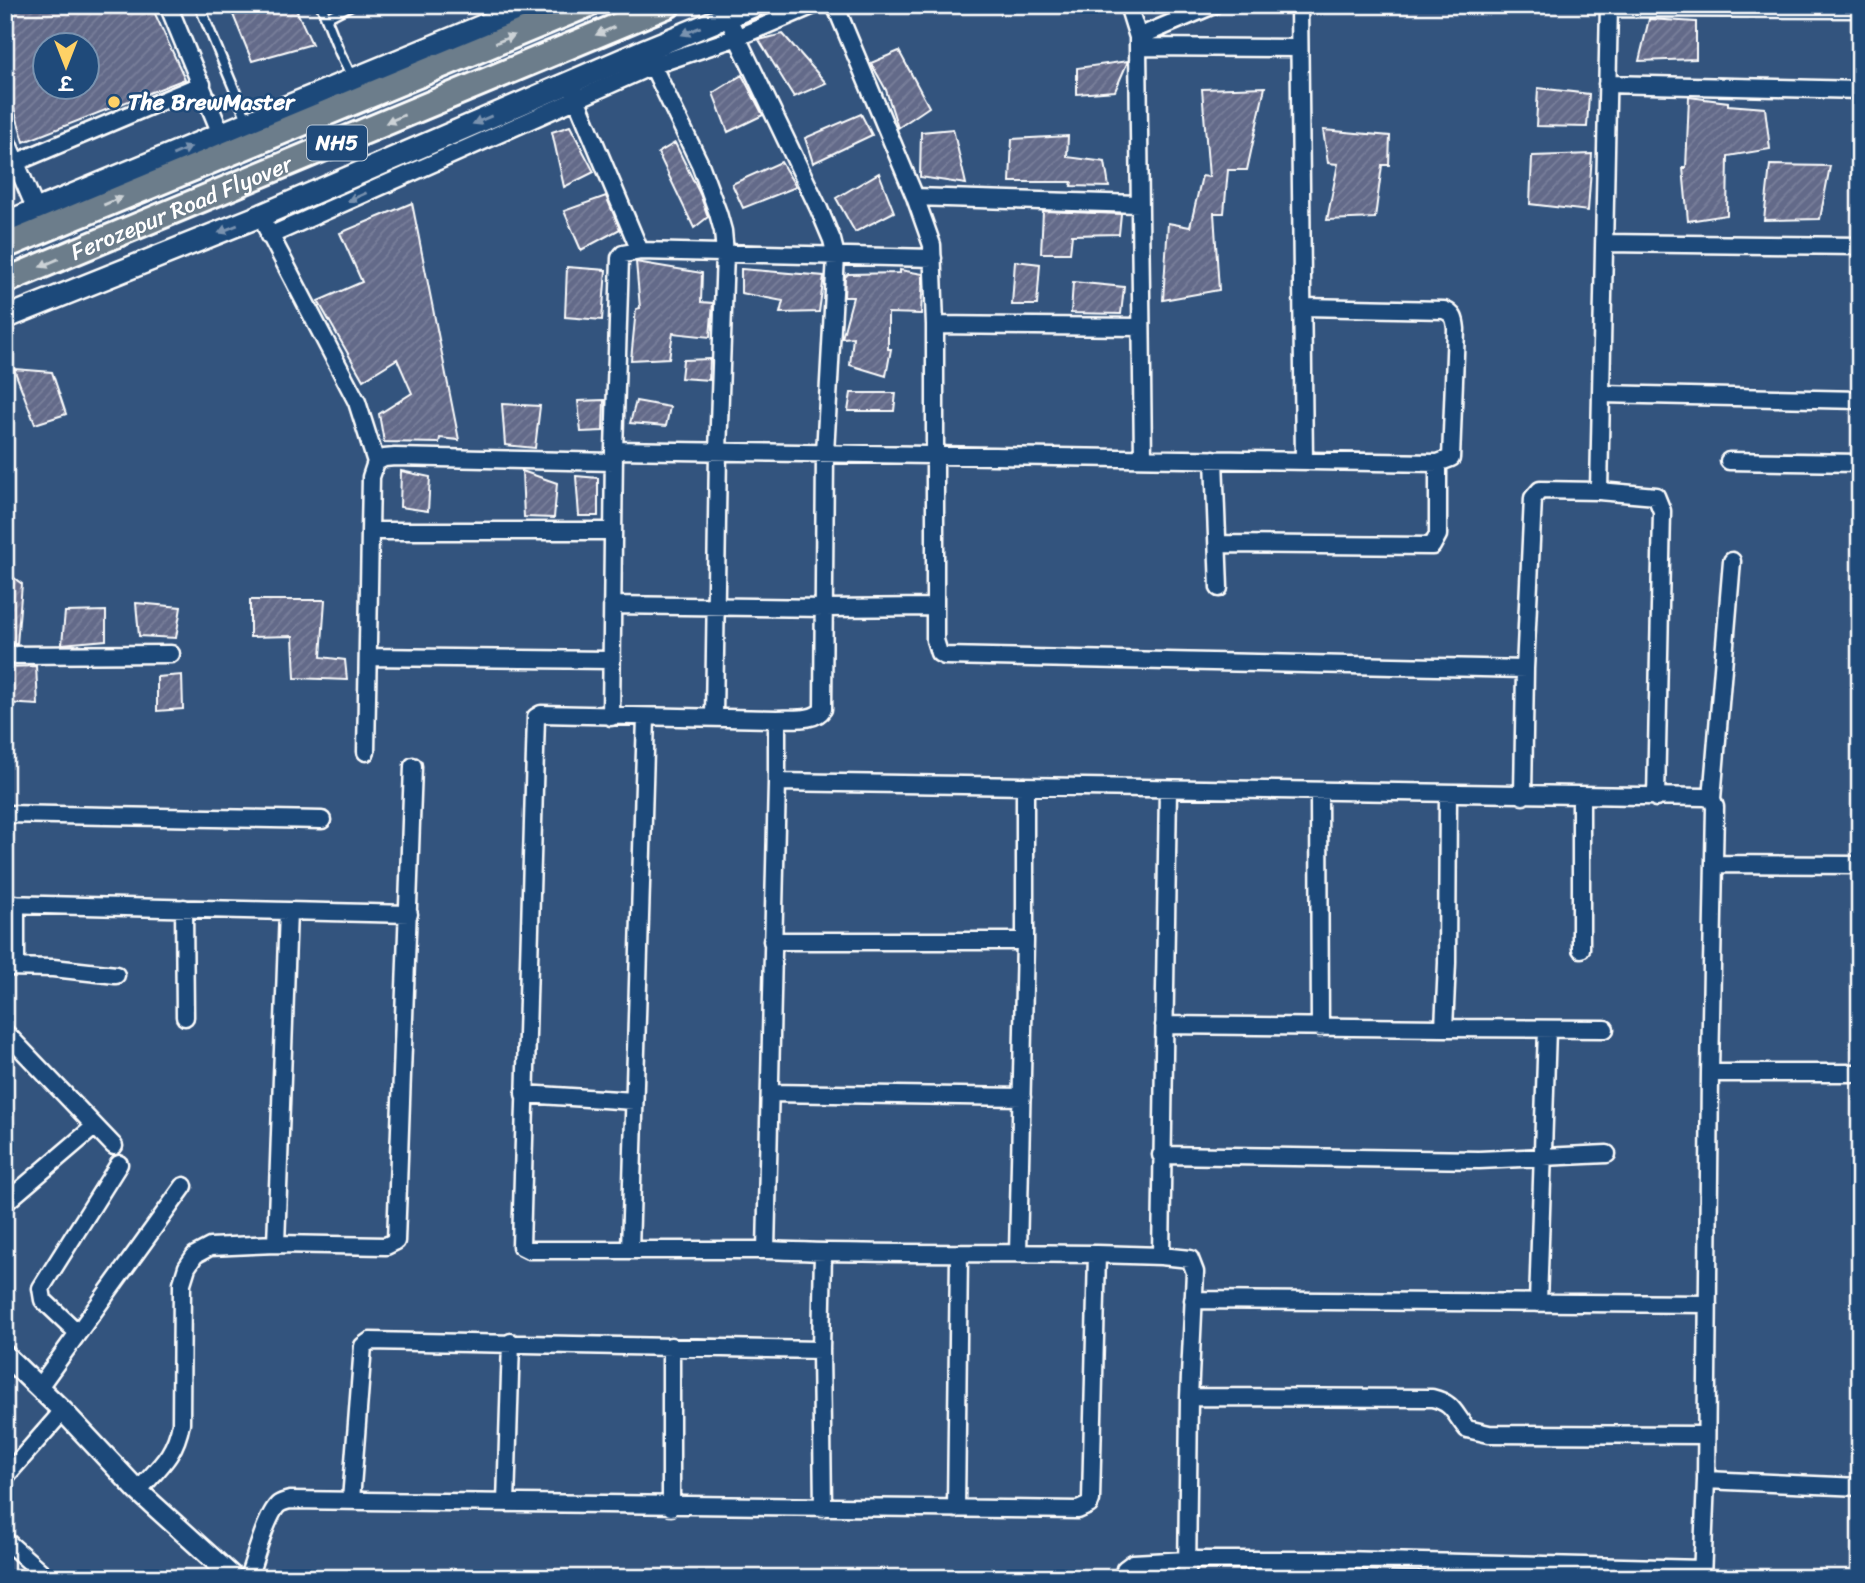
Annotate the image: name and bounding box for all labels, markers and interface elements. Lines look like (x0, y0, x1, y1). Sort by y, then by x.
one-way arrow (594, 26, 615, 37)
one-way arrow (681, 26, 702, 37)
north arrow (32, 32, 102, 102)
one-way arrow (494, 33, 515, 44)
text: उ (57, 66, 74, 99)
place label: The BrewMaster (128, 82, 296, 123)
marker: The BrewMaster (106, 94, 122, 110)
one-way arrow (384, 113, 405, 124)
one-way arrow (472, 114, 492, 126)
road number: NH5 (307, 125, 367, 160)
street label: Ferozepur Road Flyover (64, 143, 300, 273)
one-way arrow (172, 145, 193, 156)
one-way arrow (347, 191, 367, 203)
one-way arrow (103, 195, 124, 206)
one-way arrow (217, 223, 238, 234)
one-way arrow (38, 257, 59, 268)

